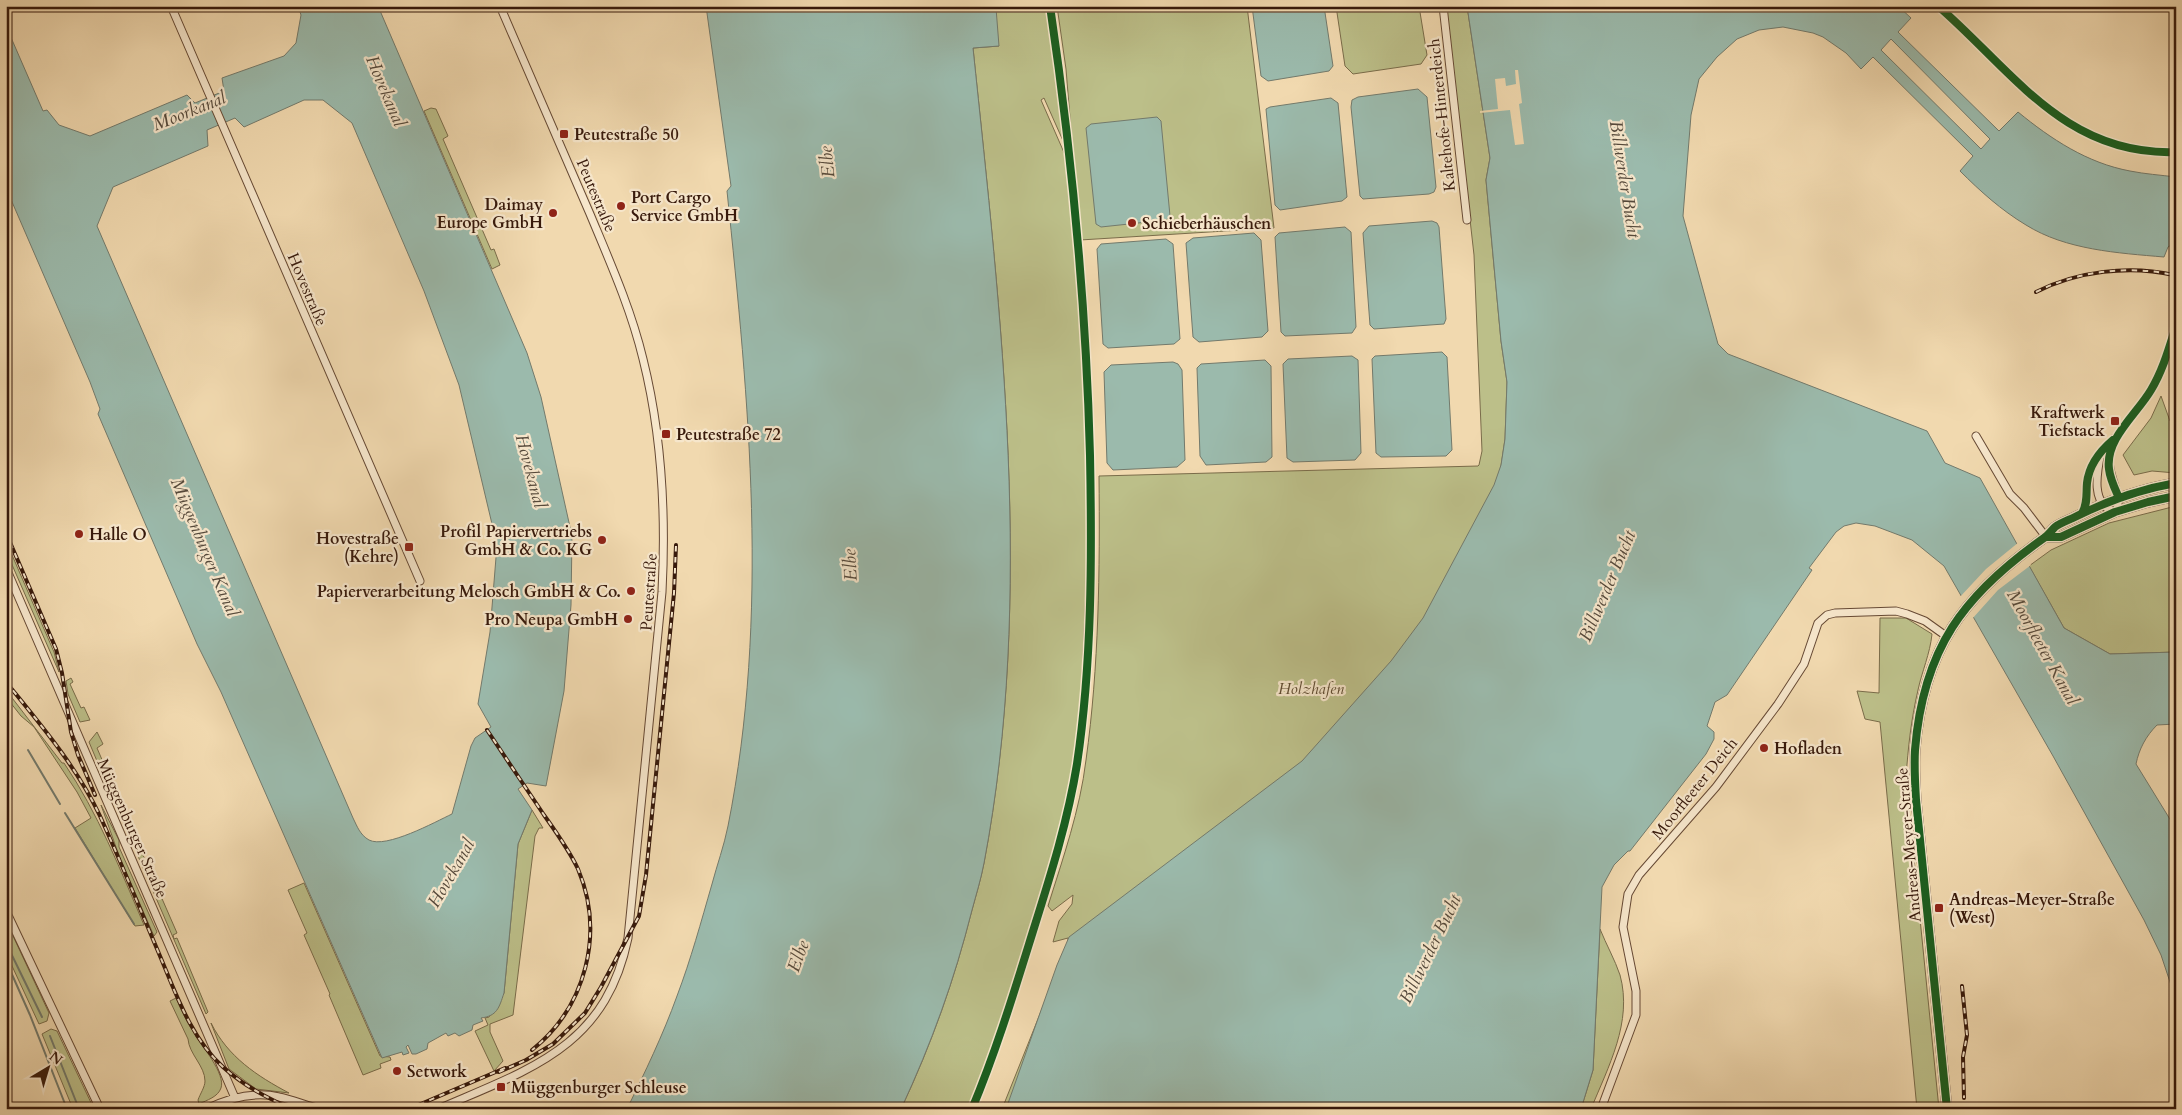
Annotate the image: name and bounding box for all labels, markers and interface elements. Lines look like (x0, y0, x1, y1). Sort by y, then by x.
street label: Kaltehofe-Hinterdeich (1423, 37, 1461, 192)
water label: Hovekanal (359, 52, 412, 132)
water label: Moorkanal (149, 85, 231, 138)
water label: Billwerder Bucht (1603, 119, 1646, 240)
place label: Peutestraße 50 (574, 124, 679, 146)
marker: Peutestraße 50 (558, 128, 570, 140)
water label: Elbe (813, 144, 842, 179)
street label: Peutestraße (571, 155, 621, 235)
place label: Port Cargo Service GmbH (631, 187, 738, 227)
place label: Daimay Europe GmbH (436, 194, 543, 234)
marker: Port Cargo Service GmbH (615, 200, 627, 212)
marker: Daimay Europe GmbH (547, 207, 559, 219)
place label: Schieberhäuschen (1142, 213, 1272, 235)
marker: Schieberhäuschen (1126, 217, 1138, 229)
street label: Hovestraße (282, 249, 332, 329)
place label: Kraftwerk Tiefstack (2030, 402, 2105, 442)
marker: Kraftwerk Tiefstack (2109, 415, 2121, 427)
place label: Peutestraße 72 (676, 424, 781, 446)
marker: Peutestraße 72 (660, 428, 672, 440)
water label: Hovekanal (509, 431, 553, 512)
water label: Müggenburger Kanal (164, 474, 245, 621)
place label: Profil Papiervertriebs GmbH & Co. KG (440, 521, 592, 561)
place label: Halle O (89, 524, 147, 546)
water label: Billwerder Bucht (1573, 526, 1642, 646)
marker: Halle O (73, 528, 85, 540)
place label: Hovestraße (Kehre) (316, 528, 399, 568)
marker: Profil Papiervertriebs GmbH & Co. KG (596, 534, 608, 546)
marker: Hovestraße (Kehre) (403, 541, 415, 553)
water label: Elbe (837, 547, 864, 581)
street label: Peutestraße (635, 553, 663, 632)
place label: Papierverarbeitung Melosch GmbH & Co. (317, 581, 621, 603)
marker: Papierverarbeitung Melosch GmbH & Co. (625, 585, 637, 597)
water label: Moorfleeter Kanal (2000, 585, 2085, 710)
place label: Pro Neupa GmbH (484, 609, 618, 631)
marker: Pro Neupa GmbH (622, 613, 634, 625)
park label: Holzhafen (1278, 678, 1344, 700)
street label: Moorfleeter Deich (1647, 733, 1743, 844)
place label: Hofladen (1774, 738, 1843, 760)
marker: Hofladen (1758, 742, 1770, 754)
street label: Müggenburger Straße (91, 755, 173, 902)
street label: Andreas-Meyer-Straße (1891, 767, 1927, 923)
water label: Hovekanal (422, 833, 482, 912)
place label: Andreas-Meyer-Straße (West) (1949, 889, 2115, 929)
water label: Billwerder Bucht (1393, 890, 1468, 1008)
marker: Andreas-Meyer-Straße (West) (1933, 902, 1945, 914)
water label: Elbe (781, 936, 816, 975)
north arrow (22, 1042, 72, 1092)
text: N (45, 1047, 66, 1069)
place label: Setwork (407, 1061, 467, 1083)
marker: Setwork (391, 1065, 403, 1077)
place label: Müggenburger Schleuse (511, 1077, 687, 1099)
marker: Müggenburger Schleuse (495, 1081, 507, 1093)

